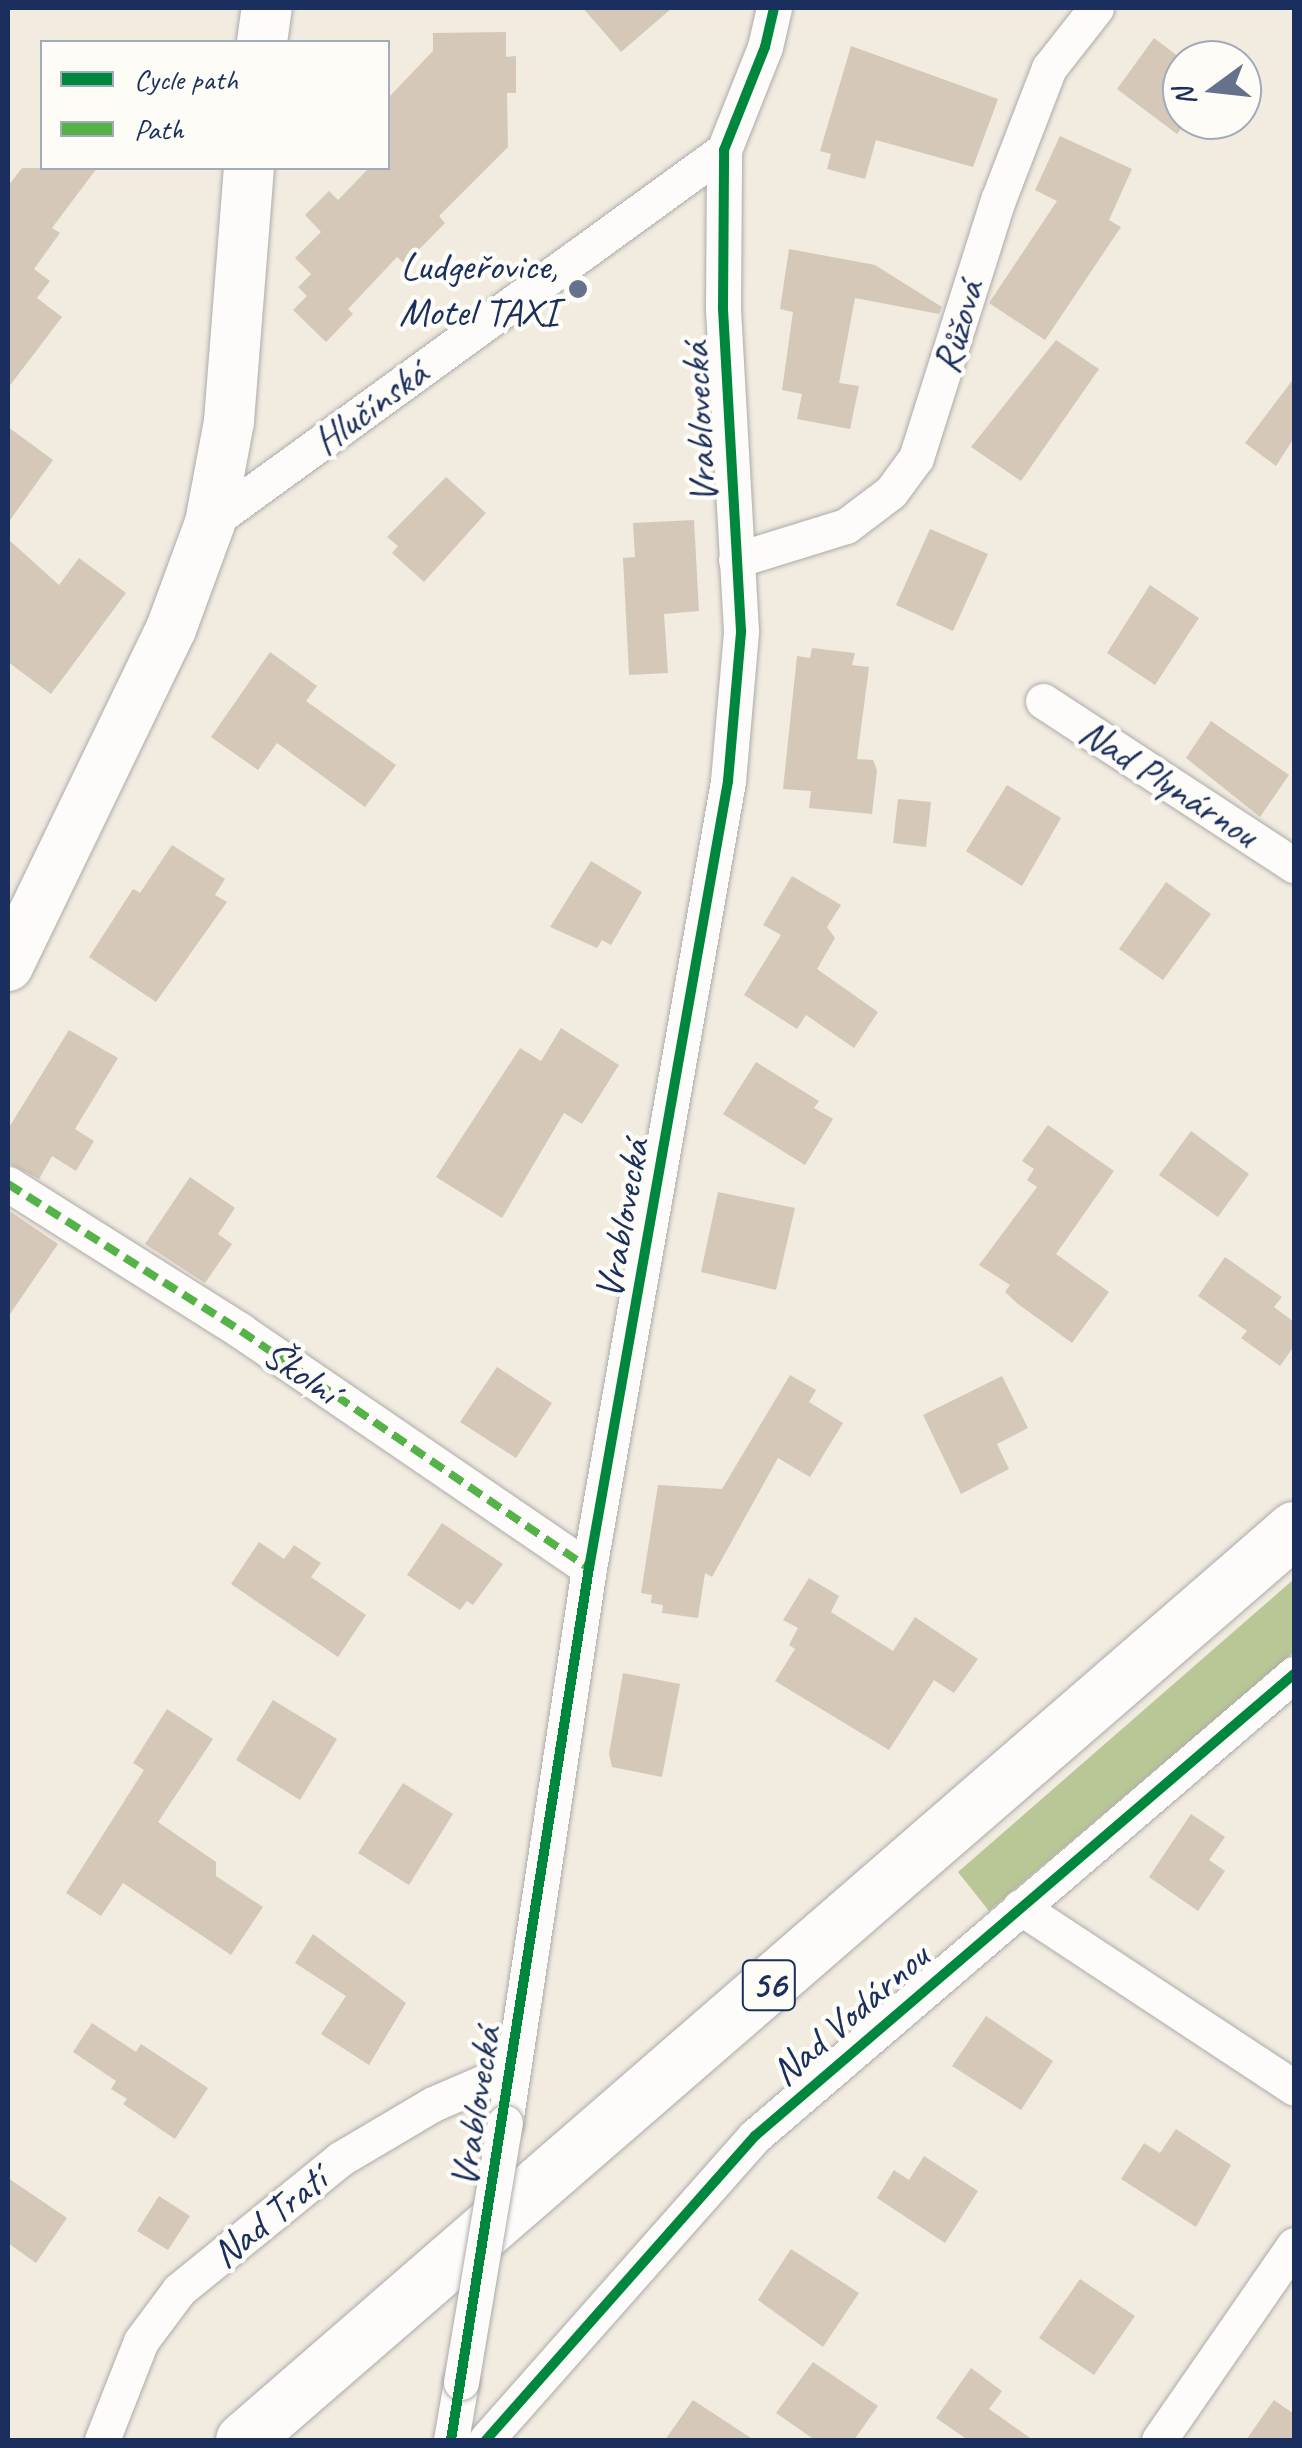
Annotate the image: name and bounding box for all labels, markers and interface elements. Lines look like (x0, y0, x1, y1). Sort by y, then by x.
legend (40, 40, 390, 170)
north arrow (1162, 40, 1262, 140)
text: Cycle path (134, 60, 238, 98)
text: N (1165, 84, 1204, 110)
text: Path (134, 110, 183, 148)
place label: Ludgeřovice, Motel TAXI (399, 242, 558, 336)
street label: Růžová (922, 275, 994, 379)
marker: Ludgeřovice, Motel TAXI (567, 278, 589, 300)
street label: Vrablovecká (671, 341, 727, 505)
street label: Hlučínská (303, 349, 437, 465)
street label: Nad Plynárnou (1071, 708, 1267, 858)
street label: Vrablovecká (584, 1135, 660, 1303)
street label: Školní (254, 1330, 348, 1414)
street label: Nad Vodárnou (761, 1932, 939, 2096)
road number: 56 (742, 1952, 796, 2018)
street label: Vrablovecká (439, 2024, 511, 2190)
street label: Nad Tratí (202, 2156, 336, 2278)

